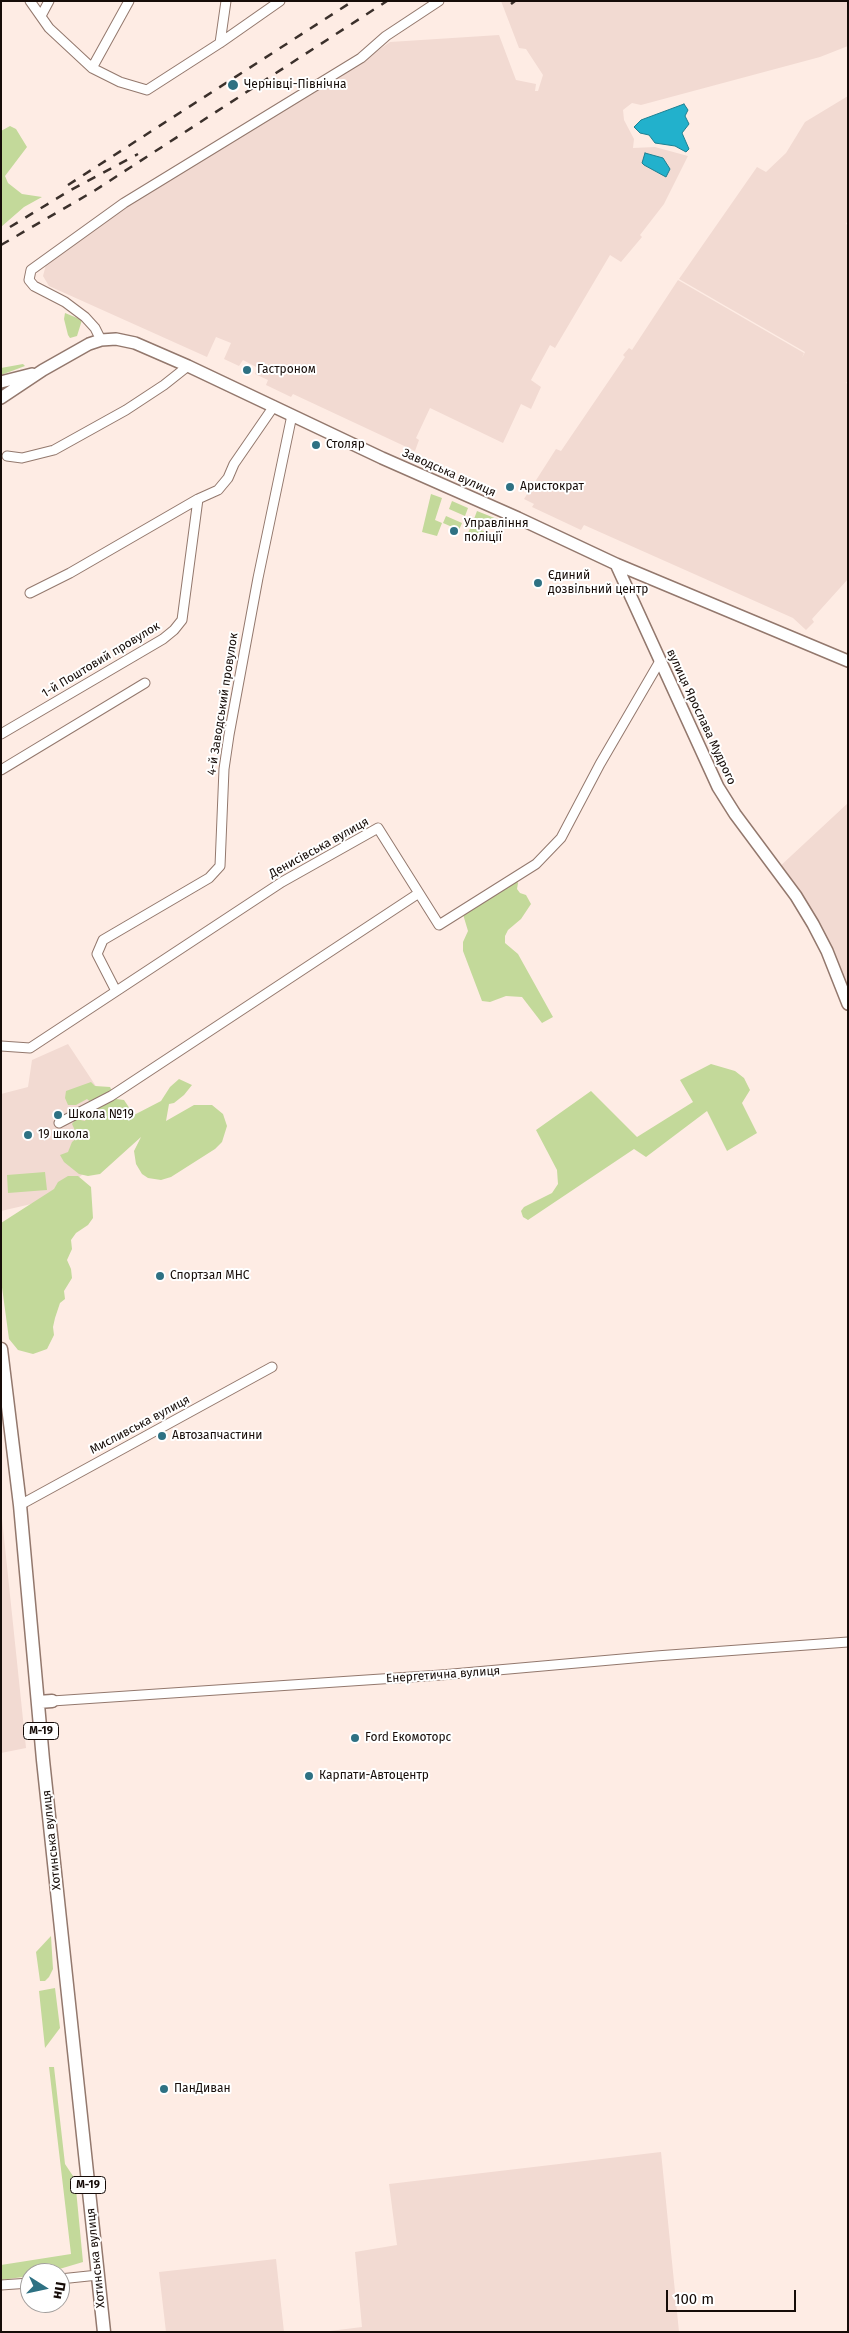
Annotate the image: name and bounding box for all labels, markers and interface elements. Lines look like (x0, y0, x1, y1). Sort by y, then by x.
marker: Чернівці-Північна (226, 78, 240, 92)
place label: Чернівці-Північна (244, 78, 347, 92)
place label: Гастроном (257, 363, 316, 377)
marker: Гастроном (241, 364, 253, 376)
place label: Столяр (326, 438, 365, 452)
marker: Столяр (310, 439, 322, 451)
street label: Заводська вулиця (400, 446, 498, 500)
place label: Аристократ (520, 480, 584, 494)
marker: Аристократ (504, 481, 516, 493)
place label: Управління поліції (464, 517, 529, 545)
marker: Управління поліції (448, 525, 460, 537)
place label: Єдиний дозвільний центр (548, 569, 648, 597)
marker: Єдиний дозвільний центр (532, 577, 544, 589)
street label: 1-й Поштовий провулок (39, 619, 163, 701)
street label: 4-й Заводський провулок (205, 632, 241, 776)
street label: вулиця Ярослава Мудрого (663, 647, 739, 787)
street label: Денисівська вулиця (267, 815, 371, 881)
place label: Школа №19 (68, 1108, 134, 1122)
marker: Школа №19 (52, 1109, 64, 1121)
place label: 19 школа (38, 1128, 89, 1142)
marker: 19 школа (22, 1129, 34, 1141)
place label: Спортзал МНС (170, 1269, 250, 1283)
marker: Спортзал МНС (154, 1270, 166, 1282)
street label: Мисливська вулиця (88, 1393, 192, 1457)
place label: Автозапчастини (172, 1429, 263, 1443)
marker: Автозапчастини (156, 1430, 168, 1442)
street label: Енергетична вулиця (385, 1664, 501, 1686)
road number: М-19 (23, 1722, 58, 1740)
place label: Ford Екомоторс (365, 1731, 451, 1745)
marker: Ford Екомоторс (349, 1732, 361, 1744)
place label: Карпати-Автоцентр (319, 1769, 429, 1783)
marker: Карпати-Автоцентр (303, 1770, 315, 1782)
street label: Хотинська вулиця (40, 1789, 64, 1891)
place label: ПанДиван (174, 2082, 231, 2096)
marker: ПанДиван (158, 2083, 170, 2095)
road number: М-19 (70, 2176, 106, 2194)
street label: Хотинська вулиця (84, 2207, 108, 2309)
north arrow (20, 2263, 70, 2313)
text: Пн (49, 2280, 69, 2301)
scale bar (669, 2280, 799, 2312)
text: 100 m (674, 2290, 714, 2308)

